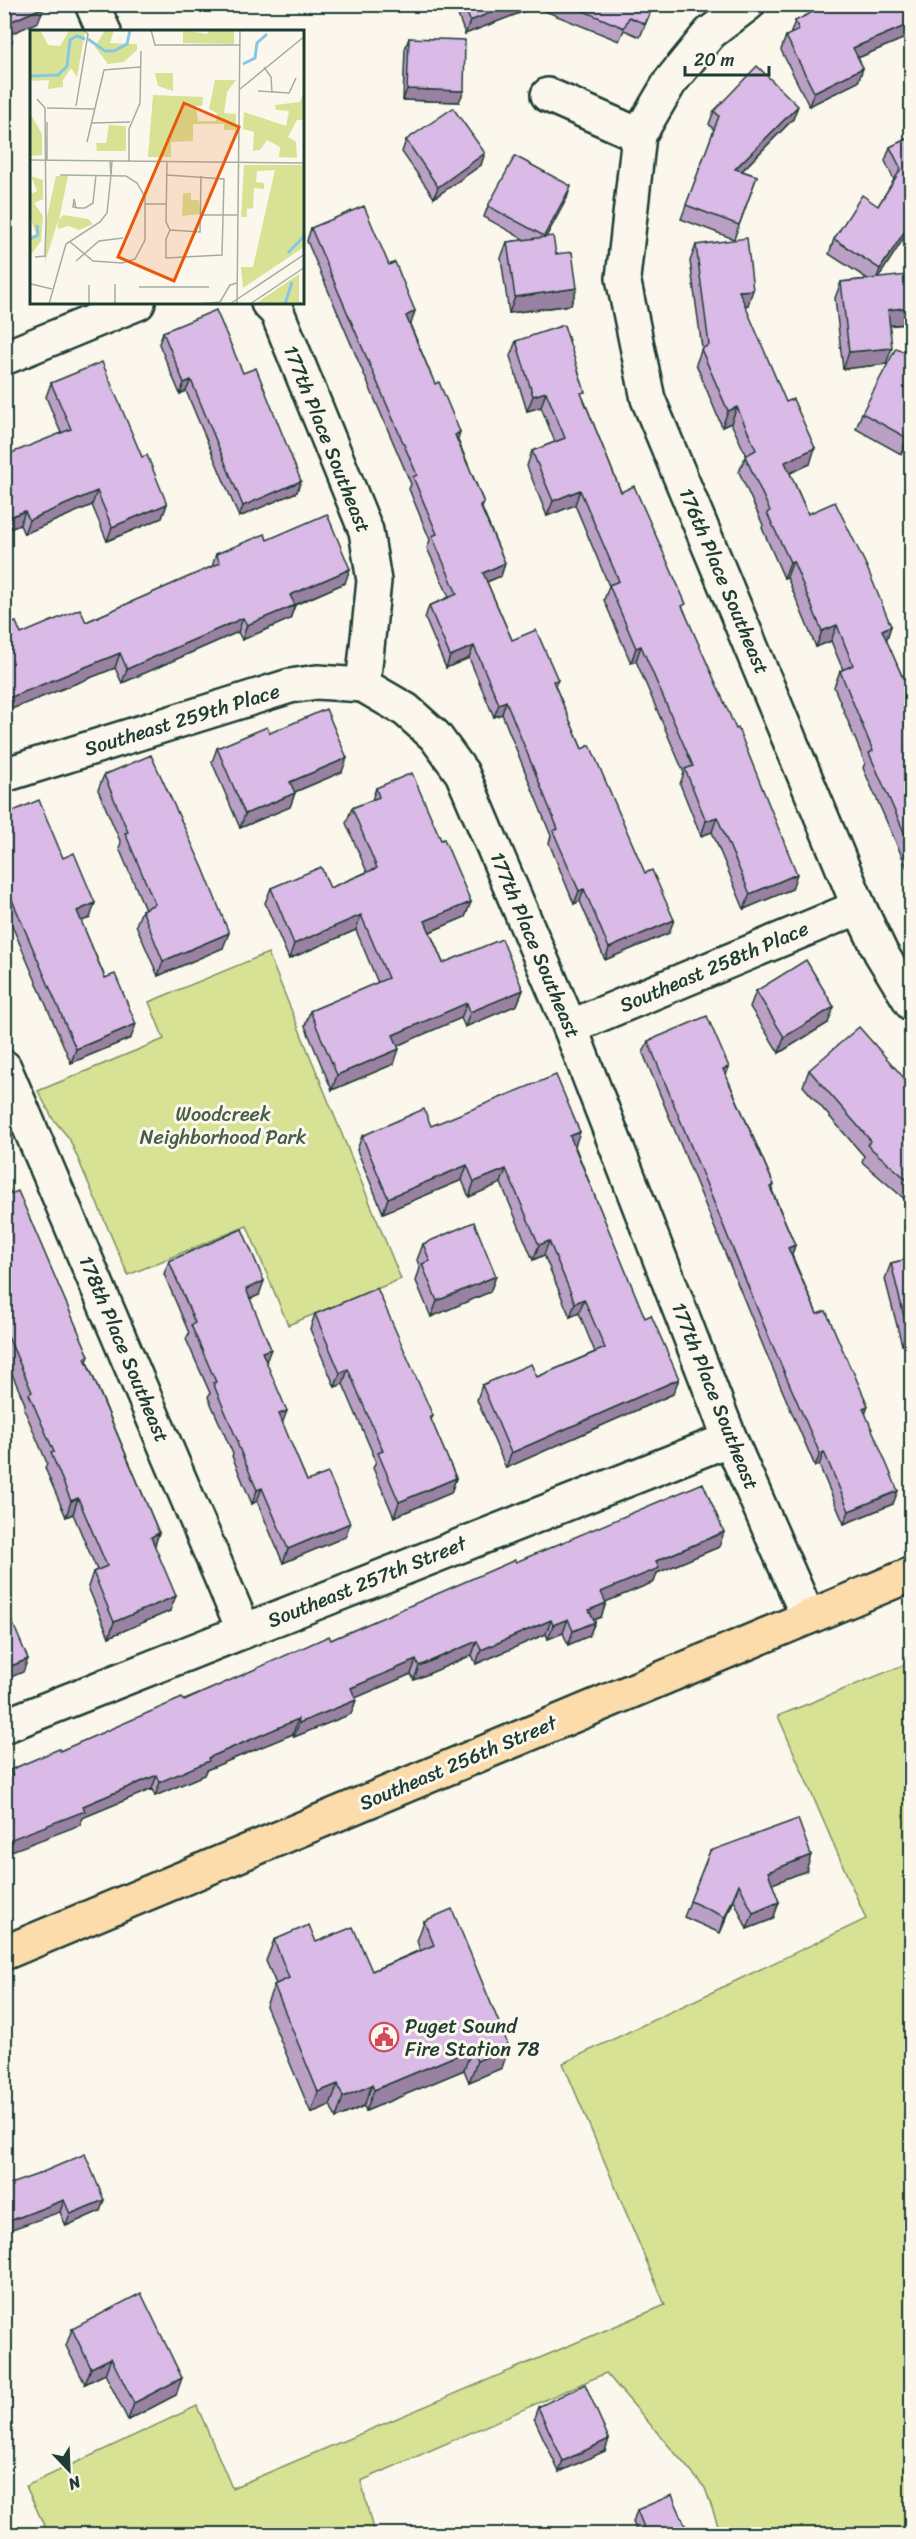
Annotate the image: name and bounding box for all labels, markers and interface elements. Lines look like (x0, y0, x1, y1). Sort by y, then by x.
inset map (30, 30, 304, 304)
scale bar (685, 39, 769, 77)
text: 20 m (694, 44, 734, 76)
street label: 177th Place Southeast (273, 340, 381, 538)
street label: 176th Place Southeast (669, 482, 779, 680)
street label: Southeast 259th Place (80, 674, 284, 766)
street label: 177th Place Southeast (480, 846, 590, 1044)
street label: Southeast 258th Place (614, 911, 814, 1023)
park label: Woodcreek Neighborhood Park (140, 1097, 307, 1155)
street label: 178th Place Southeast (69, 1250, 179, 1448)
street label: 177th Place Southeast (661, 1297, 769, 1495)
street label: Southeast 257th Street (262, 1526, 473, 1638)
street label: Southeast 256th Street (354, 1705, 563, 1821)
place label: Puget Sound Fire Station 78 (405, 2009, 540, 2067)
public building icon: Puget Sound Fire Station 78 (368, 2021, 400, 2053)
north arrow (39, 2440, 99, 2500)
text: N (63, 2467, 86, 2499)

